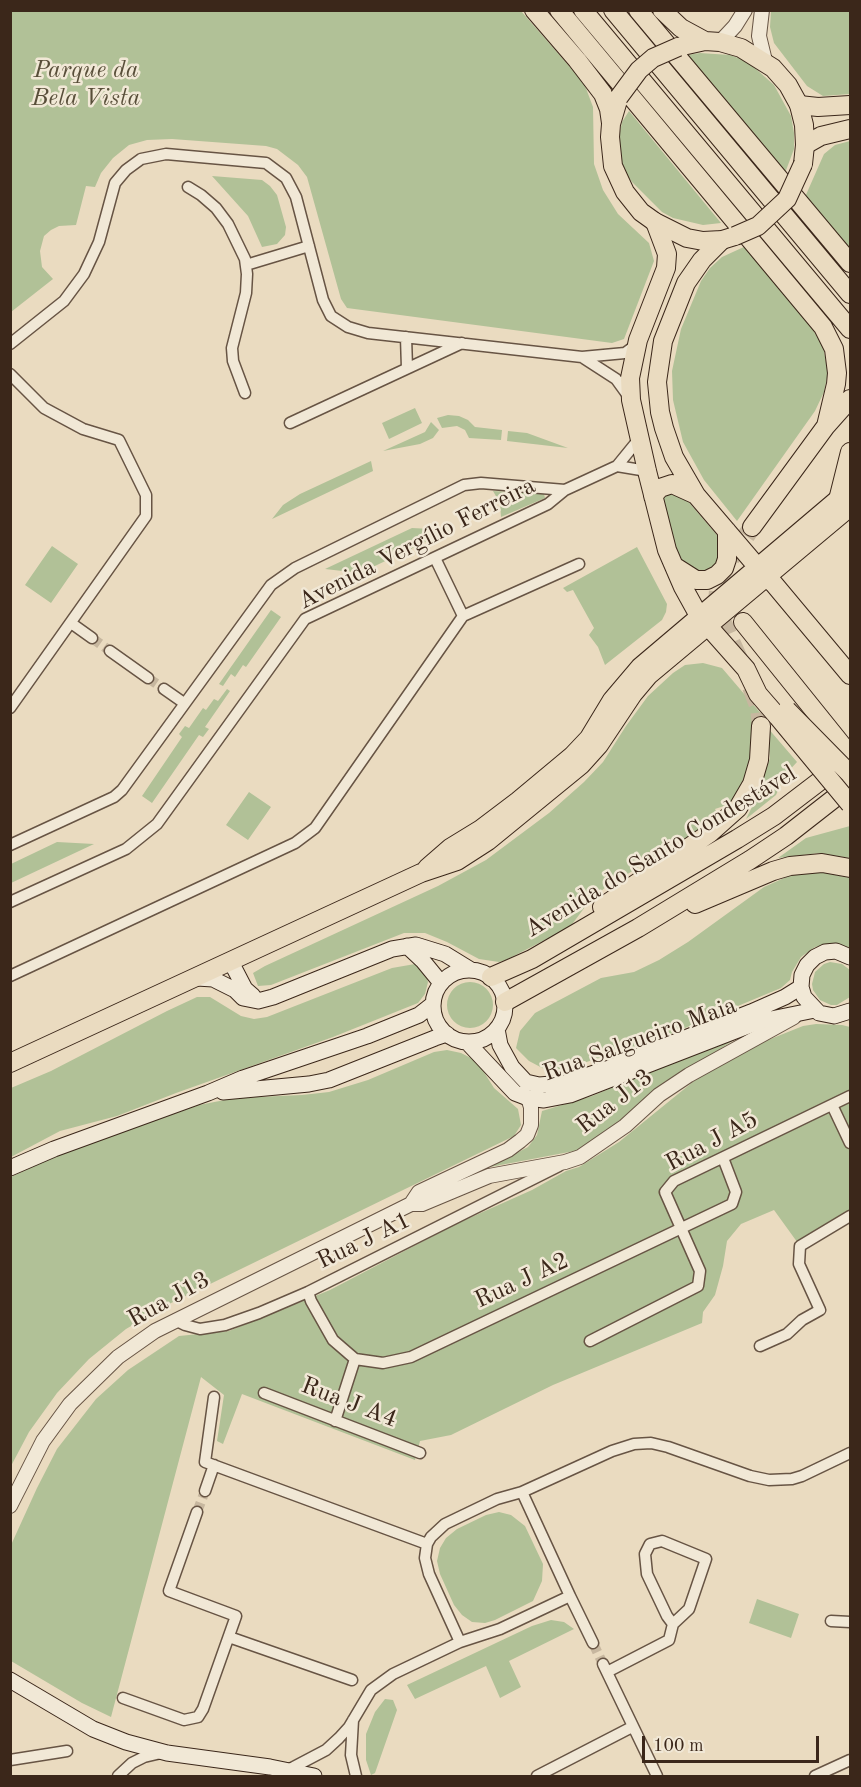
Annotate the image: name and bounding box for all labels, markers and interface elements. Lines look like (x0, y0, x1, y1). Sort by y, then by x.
park label: Parque da Bela Vista (32, 57, 140, 113)
street label: Avenida Vergílio Ferreira (294, 472, 540, 616)
street label: Avenida do Santo Condestável (520, 759, 802, 945)
street label: Rua Salgueiro Maia (539, 992, 741, 1088)
street label: Rua J13 (571, 1063, 659, 1141)
street label: Rua J A5 (661, 1106, 763, 1178)
street label: Rua J A1 (313, 1206, 415, 1276)
street label: Rua J A2 (470, 1247, 574, 1315)
street label: Rua J13 (123, 1266, 215, 1334)
street label: Rua J A4 (297, 1372, 401, 1434)
scale bar (645, 1724, 822, 1762)
text: 100 m (653, 1737, 704, 1755)

